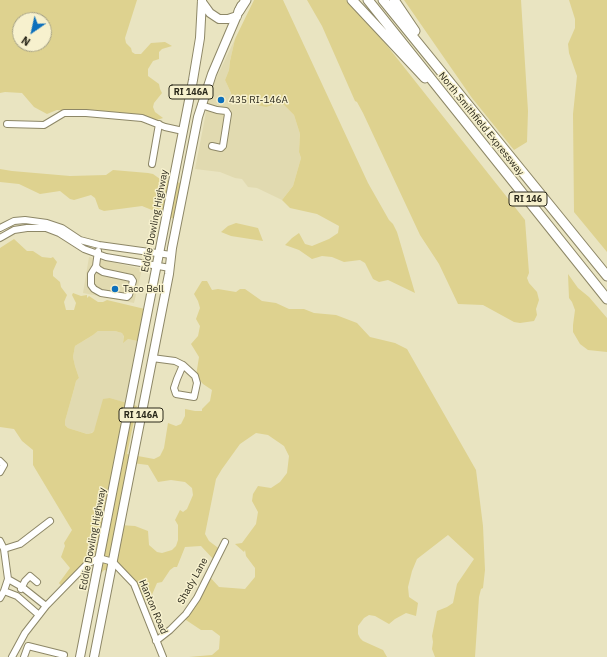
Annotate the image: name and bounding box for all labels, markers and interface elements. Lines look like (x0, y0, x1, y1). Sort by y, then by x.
north arrow (12, 12, 52, 52)
text: N (19, 33, 33, 49)
street label: North Smithfield Expressway (436, 70, 526, 178)
road number: RI 146A (169, 85, 213, 99)
place label: 435 RI-146A (229, 94, 288, 106)
marker: 435 RI-146A (216, 95, 226, 105)
street label: Eddie Dowling Highway (139, 169, 171, 273)
road number: RI 146 (509, 192, 547, 206)
place label: Taco Bell (123, 283, 164, 295)
marker: Taco Bell (110, 284, 120, 294)
road number: RI 146A (119, 408, 163, 422)
street label: Eddie Dowling Highway (77, 487, 109, 591)
street label: Shady Lane (175, 556, 211, 606)
street label: Hanton Road (136, 578, 170, 636)

